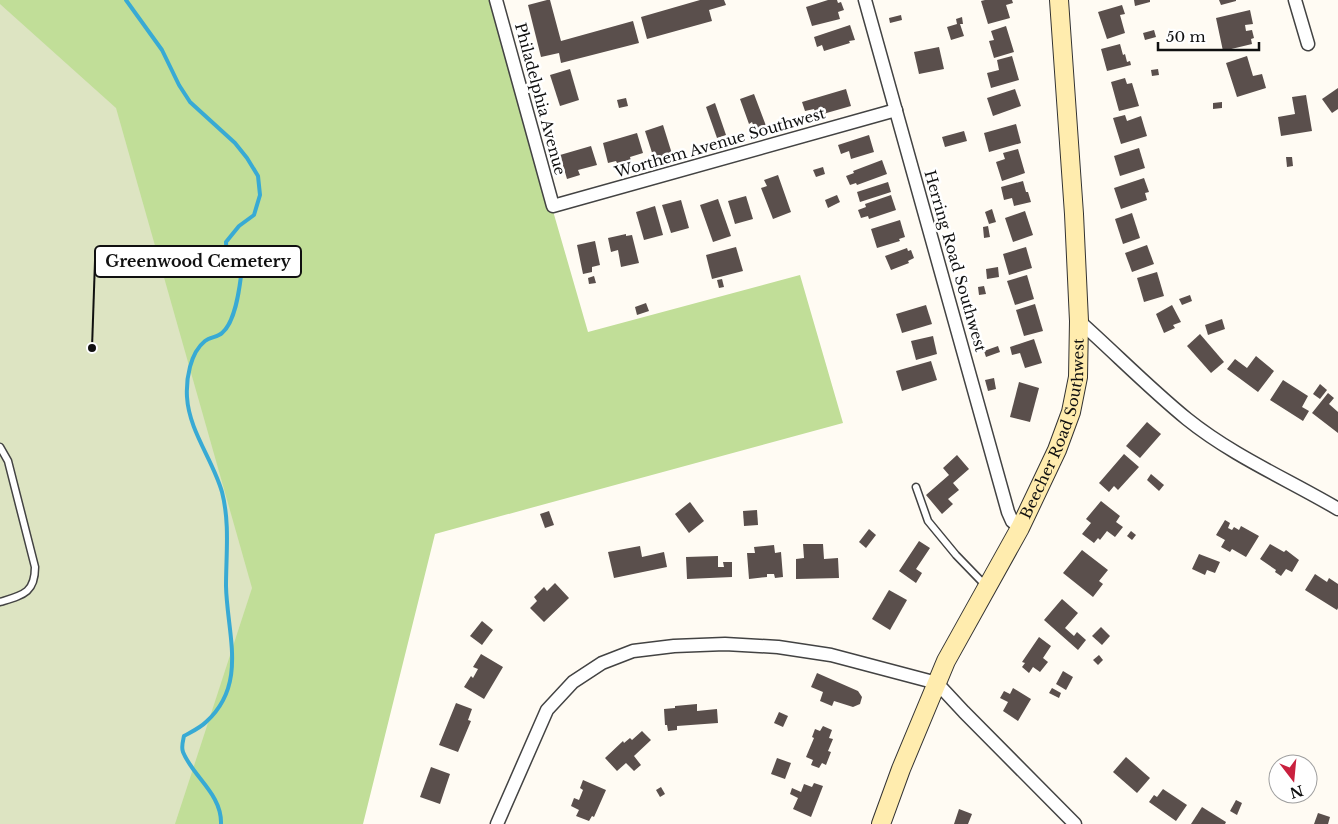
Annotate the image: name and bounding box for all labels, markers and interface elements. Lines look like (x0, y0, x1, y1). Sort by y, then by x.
scale bar (1158, 20, 1259, 52)
street label: Philadelphia Avenue (511, 21, 570, 177)
text: 50 m (1166, 27, 1206, 46)
street label: Worthem Avenue Southwest (611, 103, 828, 182)
street label: Herring Road Southwest (920, 168, 991, 354)
callout: Greenwood Cemetery (95, 246, 301, 277)
text: Greenwood Cemetery (105, 251, 291, 271)
street label: Beecher Road Southwest (1016, 338, 1088, 522)
north arrow (1268, 754, 1318, 804)
text: N (1288, 781, 1305, 802)

